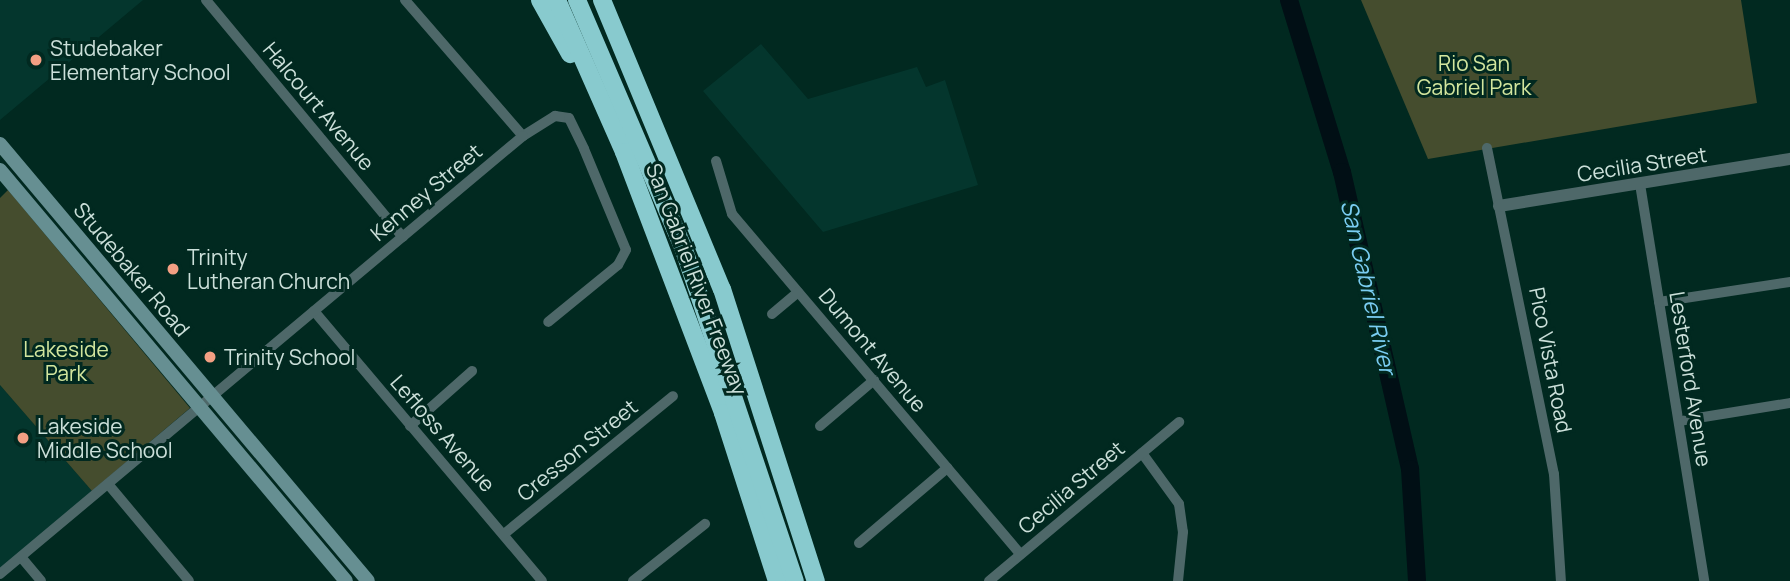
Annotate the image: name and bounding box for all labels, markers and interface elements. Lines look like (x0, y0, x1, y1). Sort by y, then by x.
place label: Studebaker Elementary School (50, 35, 231, 85)
street label: Halcourt Avenue (258, 37, 380, 175)
park label: Rio San Gabriel Park (1417, 50, 1531, 100)
marker: Studebaker Elementary School (28, 52, 44, 68)
street label: Kenney Street (365, 138, 487, 246)
street label: Cecilia Street (1575, 141, 1709, 187)
street label: San Gabriel River Freeway (641, 160, 753, 398)
street label: Studebaker Road (69, 197, 195, 341)
water label: San Gabriel River (1336, 197, 1402, 377)
place label: Trinity Lutheran Church (187, 244, 350, 294)
marker: Trinity Lutheran Church (165, 261, 181, 277)
street label: Dumont Avenue (814, 283, 932, 417)
street label: Pico Vista Road (1525, 285, 1577, 435)
street label: Lesterford Avenue (1665, 290, 1717, 468)
park label: Lakeside Park (23, 336, 109, 386)
place label: Trinity School (224, 344, 355, 370)
marker: Trinity School (202, 349, 218, 365)
street label: Lefloss Avenue (385, 369, 501, 497)
street label: Cresson Street (512, 394, 642, 506)
place label: Lakeside Middle School (37, 413, 173, 463)
marker: Lakeside Middle School (15, 430, 31, 446)
street label: Cecilia Street (1013, 435, 1129, 539)

